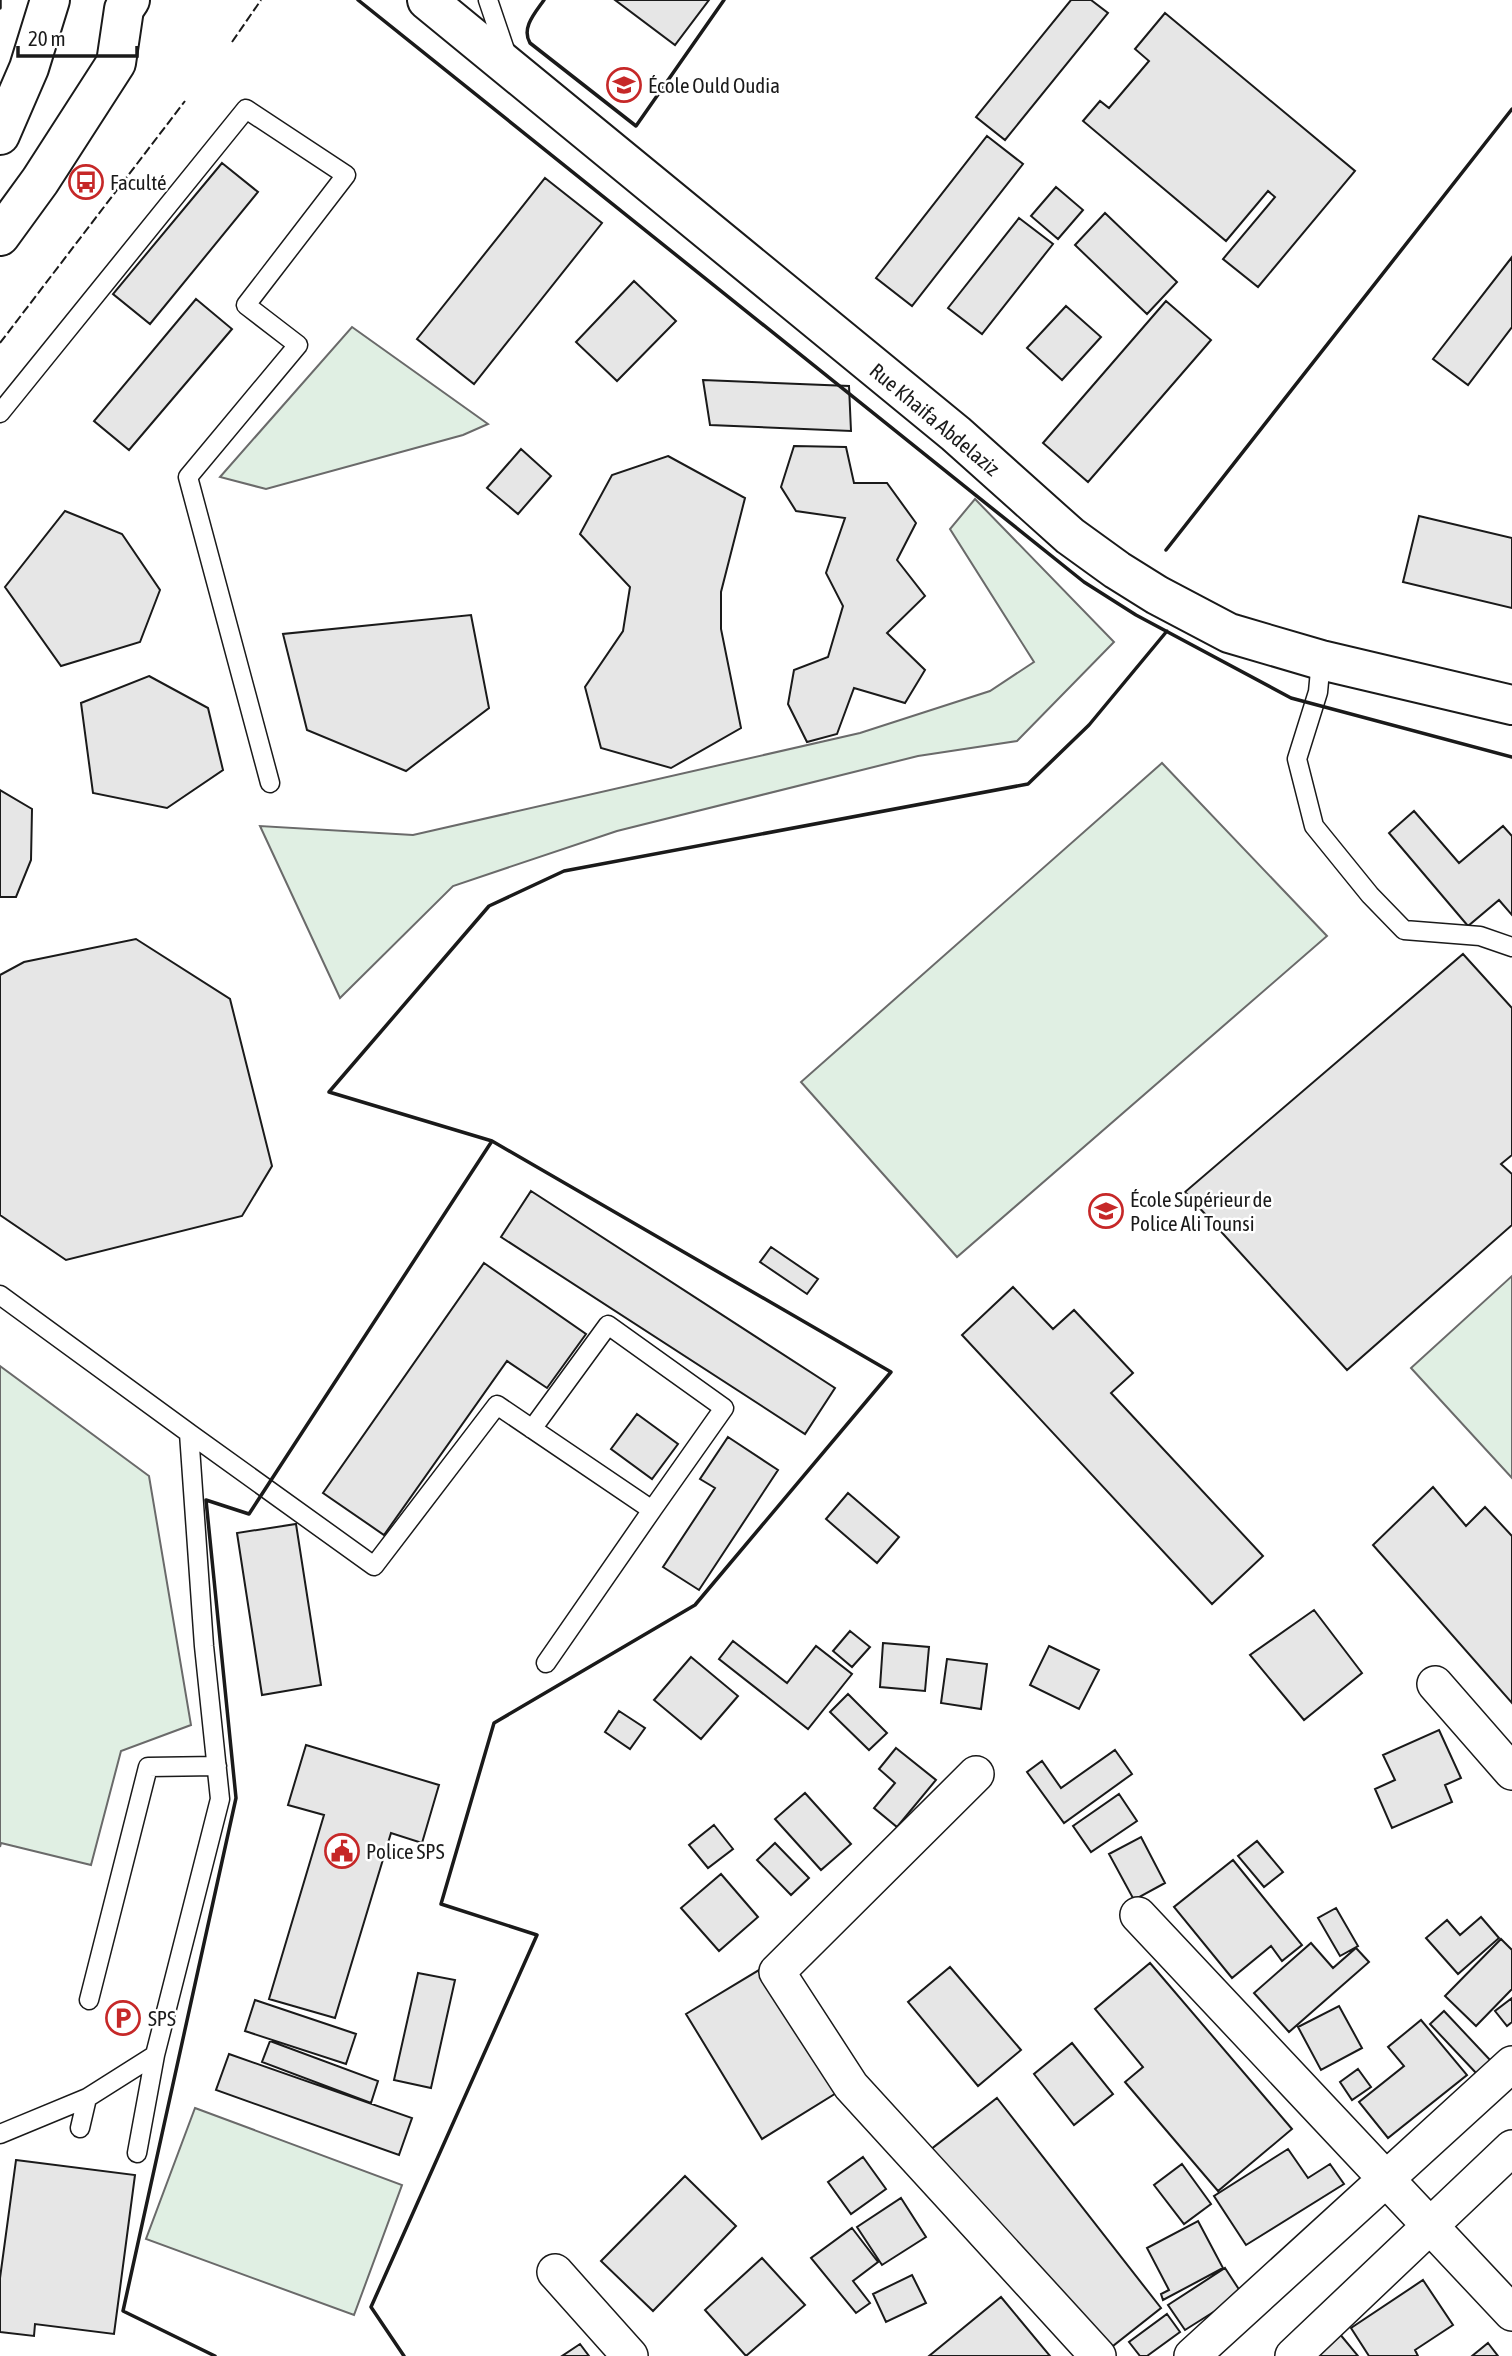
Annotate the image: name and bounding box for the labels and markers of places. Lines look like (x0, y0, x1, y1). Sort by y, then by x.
school or university icon: École Ould Oudia (605, 66, 643, 104)
place label: École Ould Oudia (648, 73, 780, 97)
bus stop icon: Faculté (67, 163, 105, 201)
place label: Faculté (110, 170, 167, 194)
place label: École Supérieur de Police Ali Tounsi (1130, 1187, 1272, 1235)
school or university icon: École Supérieur de Police Ali Tounsi (1087, 1192, 1125, 1230)
public building icon: Police SPS (323, 1832, 361, 1870)
place label: Police SPS (366, 1839, 445, 1863)
parking icon: SPS (104, 1999, 142, 2037)
place label: SPS (148, 2006, 176, 2030)

